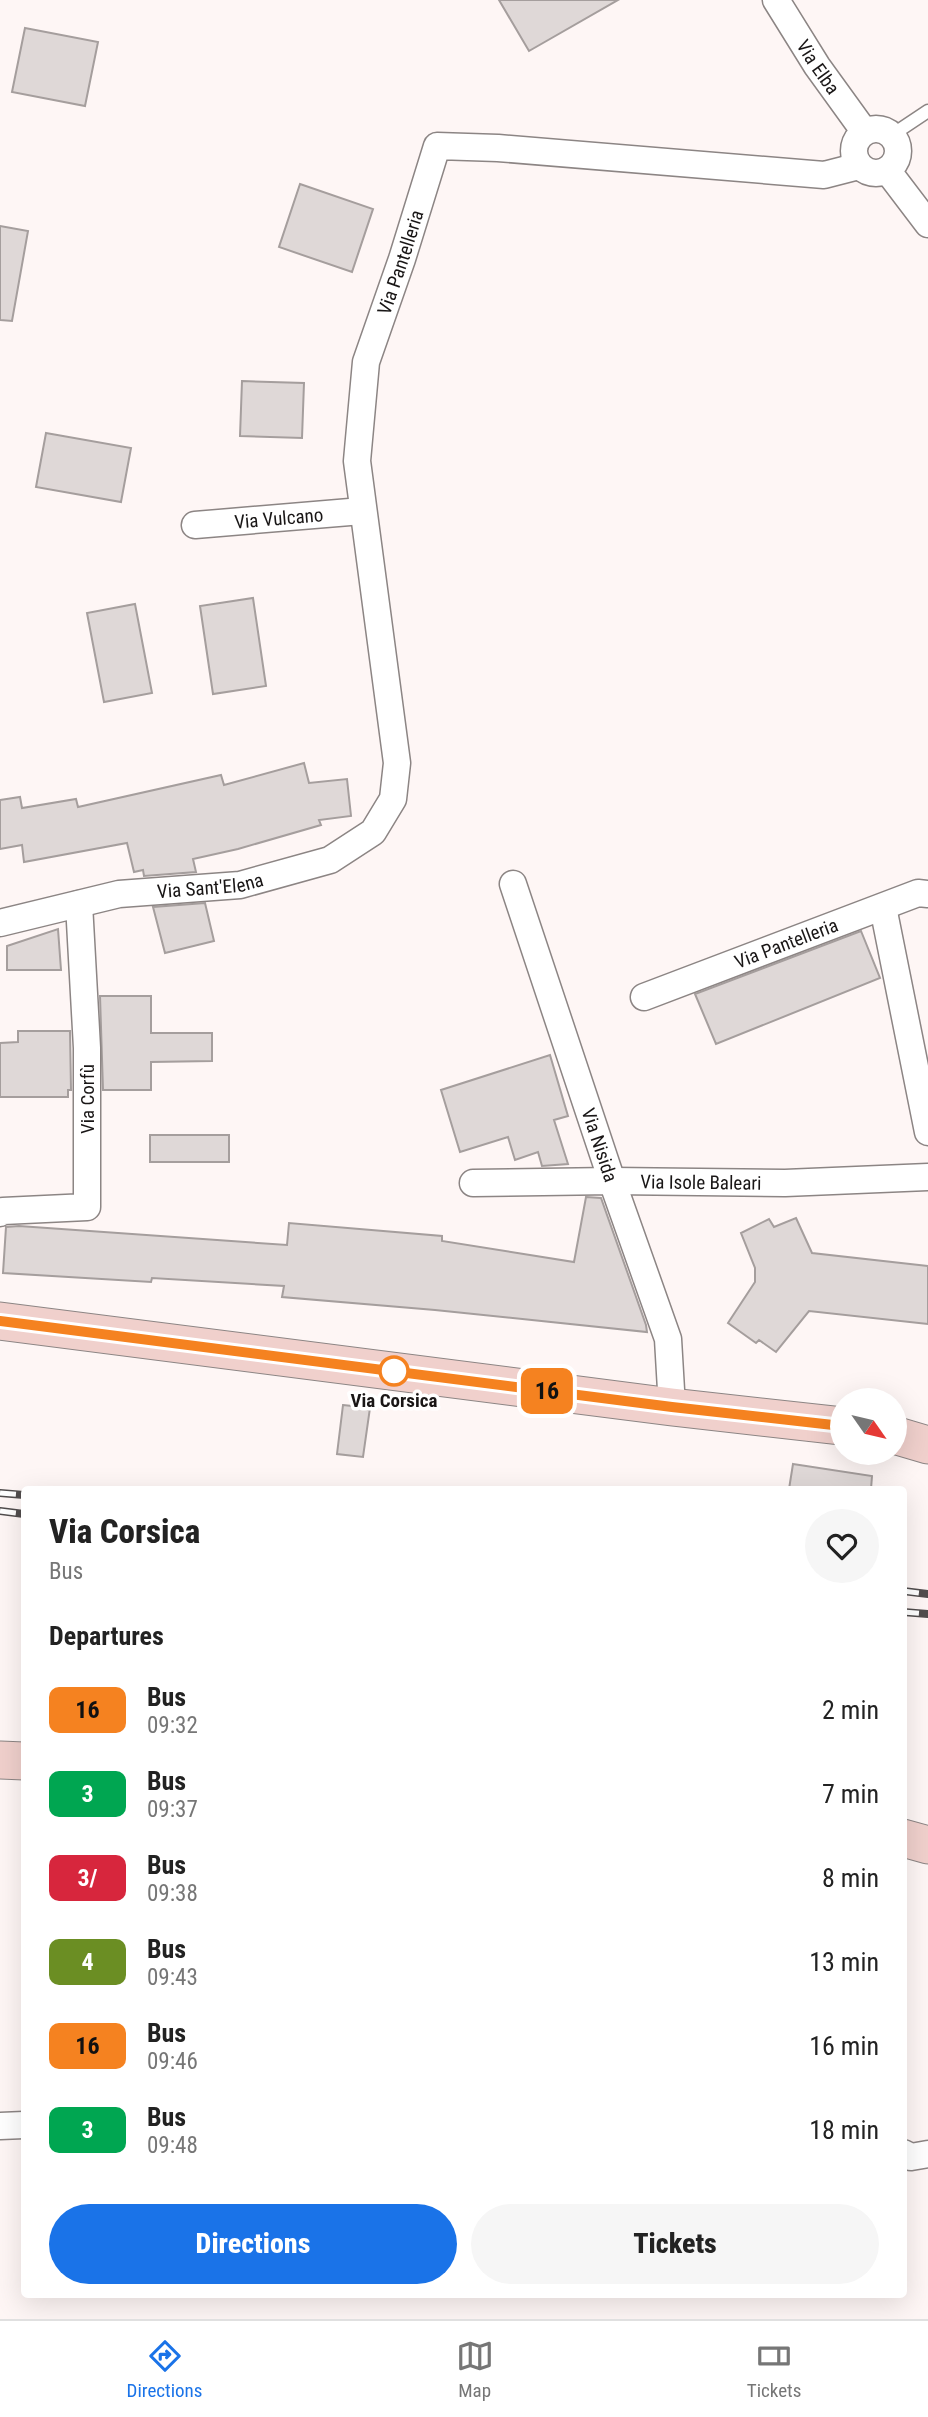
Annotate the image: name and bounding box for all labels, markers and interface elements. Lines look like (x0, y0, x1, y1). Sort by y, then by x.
street label: Via Elba (792, 35, 845, 98)
street label: Via Pantelleria (372, 207, 428, 317)
street label: Via Vulcano (233, 503, 324, 533)
street label: Via Sant'Elena (156, 868, 266, 903)
street label: Via Pantelleria (731, 913, 841, 973)
street label: Via Corfù (76, 1064, 99, 1134)
street label: Via Nisida (577, 1105, 623, 1185)
street label: Via Isole Baleari (640, 1170, 762, 1194)
marker: Via Corsica (379, 1356, 409, 1386)
line badge: 16 (516, 1368, 578, 1414)
text: 16 (535, 1377, 559, 1405)
north arrow (830, 1388, 906, 1465)
map controls (830, 1388, 907, 1465)
place label: Via Corsica (351, 1389, 437, 1412)
button: heart (805, 1509, 879, 1583)
text: Via Corsica (49, 1512, 200, 1551)
text: Bus (49, 1558, 83, 1585)
text: Departures (49, 1621, 164, 1651)
text: Bus (147, 1682, 186, 1712)
text: 2 min (822, 1695, 879, 1725)
text: 16 (75, 1696, 100, 1724)
text: 09:32 (147, 1712, 198, 1739)
text: Bus (147, 1766, 186, 1796)
text: 7 min (822, 1779, 879, 1809)
text: 3 (81, 1780, 94, 1808)
text: 09:37 (147, 1796, 198, 1823)
text: Bus (147, 1850, 186, 1880)
text: 8 min (822, 1863, 879, 1893)
text: 3/ (77, 1864, 98, 1892)
text: 09:38 (147, 1880, 198, 1907)
text: Bus (147, 1934, 186, 1964)
text: 13 min (809, 1947, 879, 1977)
text: 4 (81, 1948, 94, 1976)
text: 09:43 (147, 1964, 198, 1991)
text: Bus (147, 2018, 186, 2048)
text: 16 min (809, 2031, 879, 2061)
text: 16 (75, 2032, 100, 2060)
text: 09:46 (147, 2048, 198, 2075)
text: Bus (147, 2102, 186, 2132)
text: 18 min (809, 2115, 879, 2145)
text: 3 (81, 2116, 94, 2144)
text: 09:48 (147, 2132, 198, 2159)
button: Directions (49, 2204, 457, 2284)
button: Tickets (471, 2204, 879, 2284)
tab: Directions (127, 2337, 202, 2402)
tab: Map (456, 2337, 494, 2402)
tab: Tickets (747, 2337, 801, 2402)

